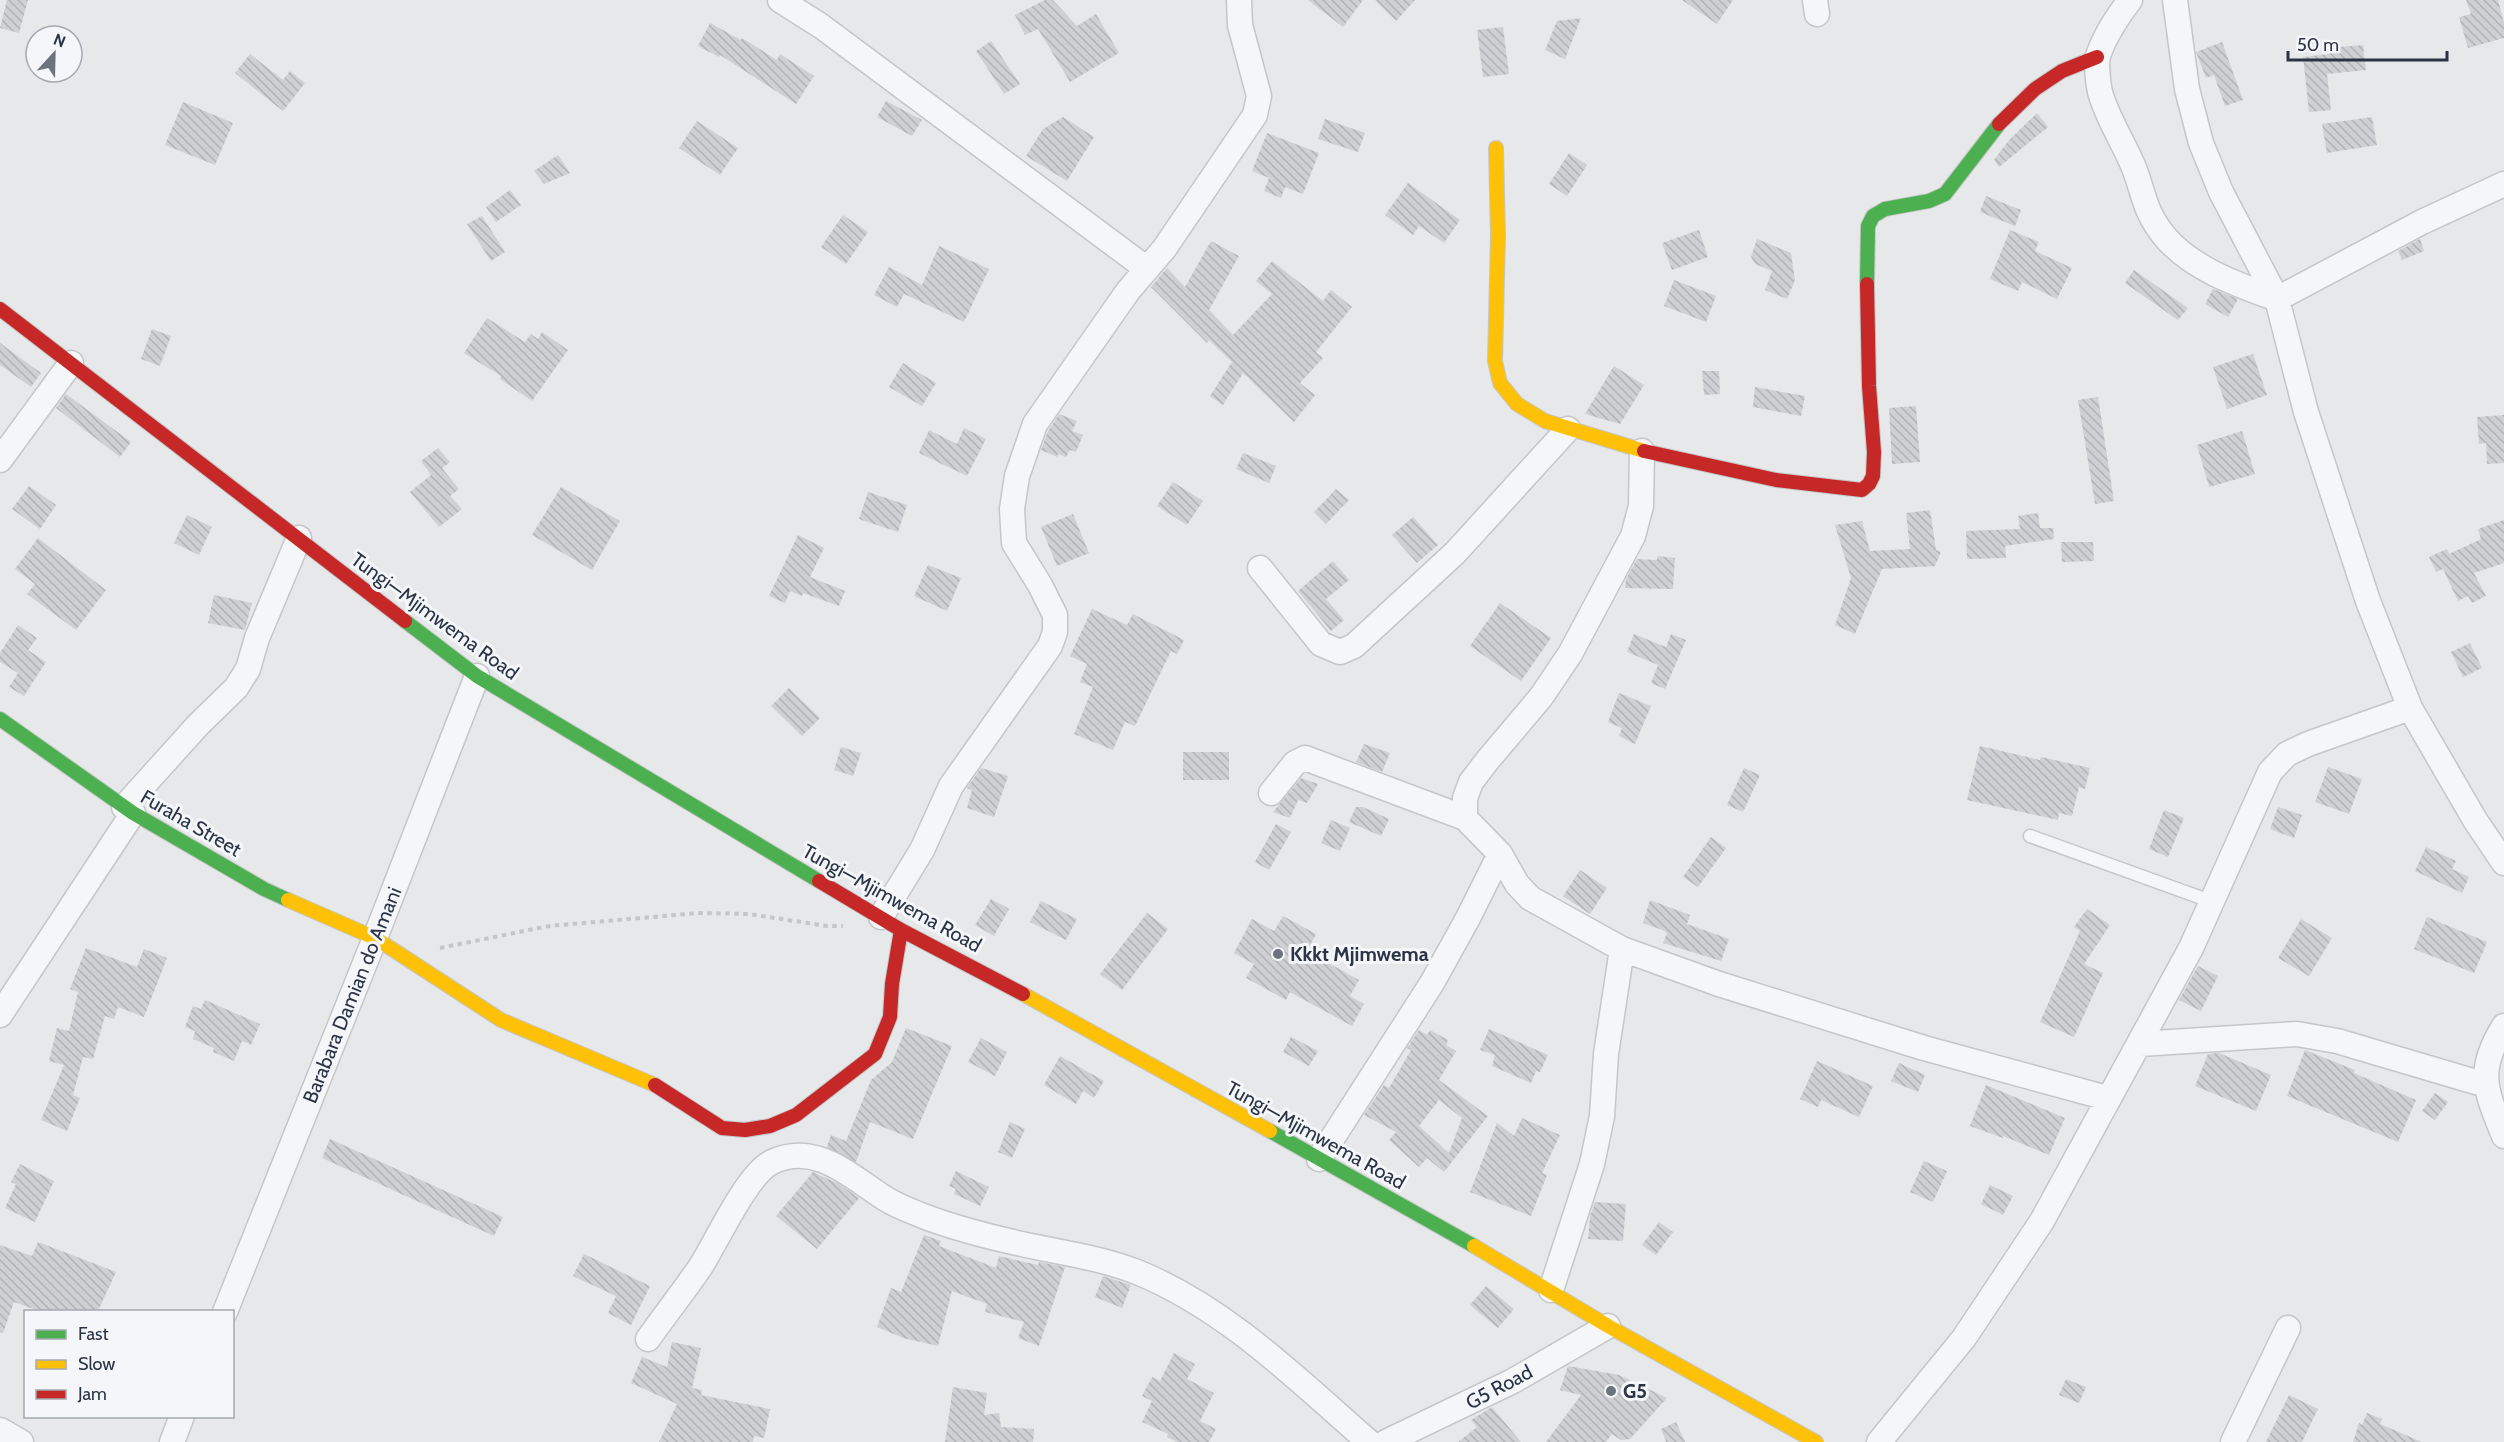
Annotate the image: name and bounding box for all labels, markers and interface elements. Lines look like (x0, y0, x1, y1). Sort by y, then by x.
north arrow (24, 24, 84, 84)
scale bar (2288, 24, 2447, 62)
text: N (51, 30, 68, 51)
text: 50 m (2297, 34, 2339, 56)
street label: Tungi—Mjimwema Road (347, 547, 523, 685)
street label: Furaha Street (136, 785, 246, 862)
street label: Tungi—Mjimwema Road (798, 839, 986, 957)
street label: Barabara Damian do Amani (298, 883, 406, 1107)
place label: Kkkt Mjimwema (1290, 942, 1429, 966)
marker: Kkkt Mjimwema (1271, 947, 1285, 961)
street label: Tungi—Mjimwema Road (1222, 1076, 1410, 1194)
legend (24, 1310, 234, 1418)
text: Fast (78, 1323, 109, 1345)
text: Slow (78, 1353, 115, 1375)
street label: G5 Road (1462, 1359, 1536, 1415)
place label: G5 (1623, 1379, 1647, 1403)
text: Jam (77, 1383, 107, 1405)
marker: G5 (1604, 1384, 1618, 1398)

